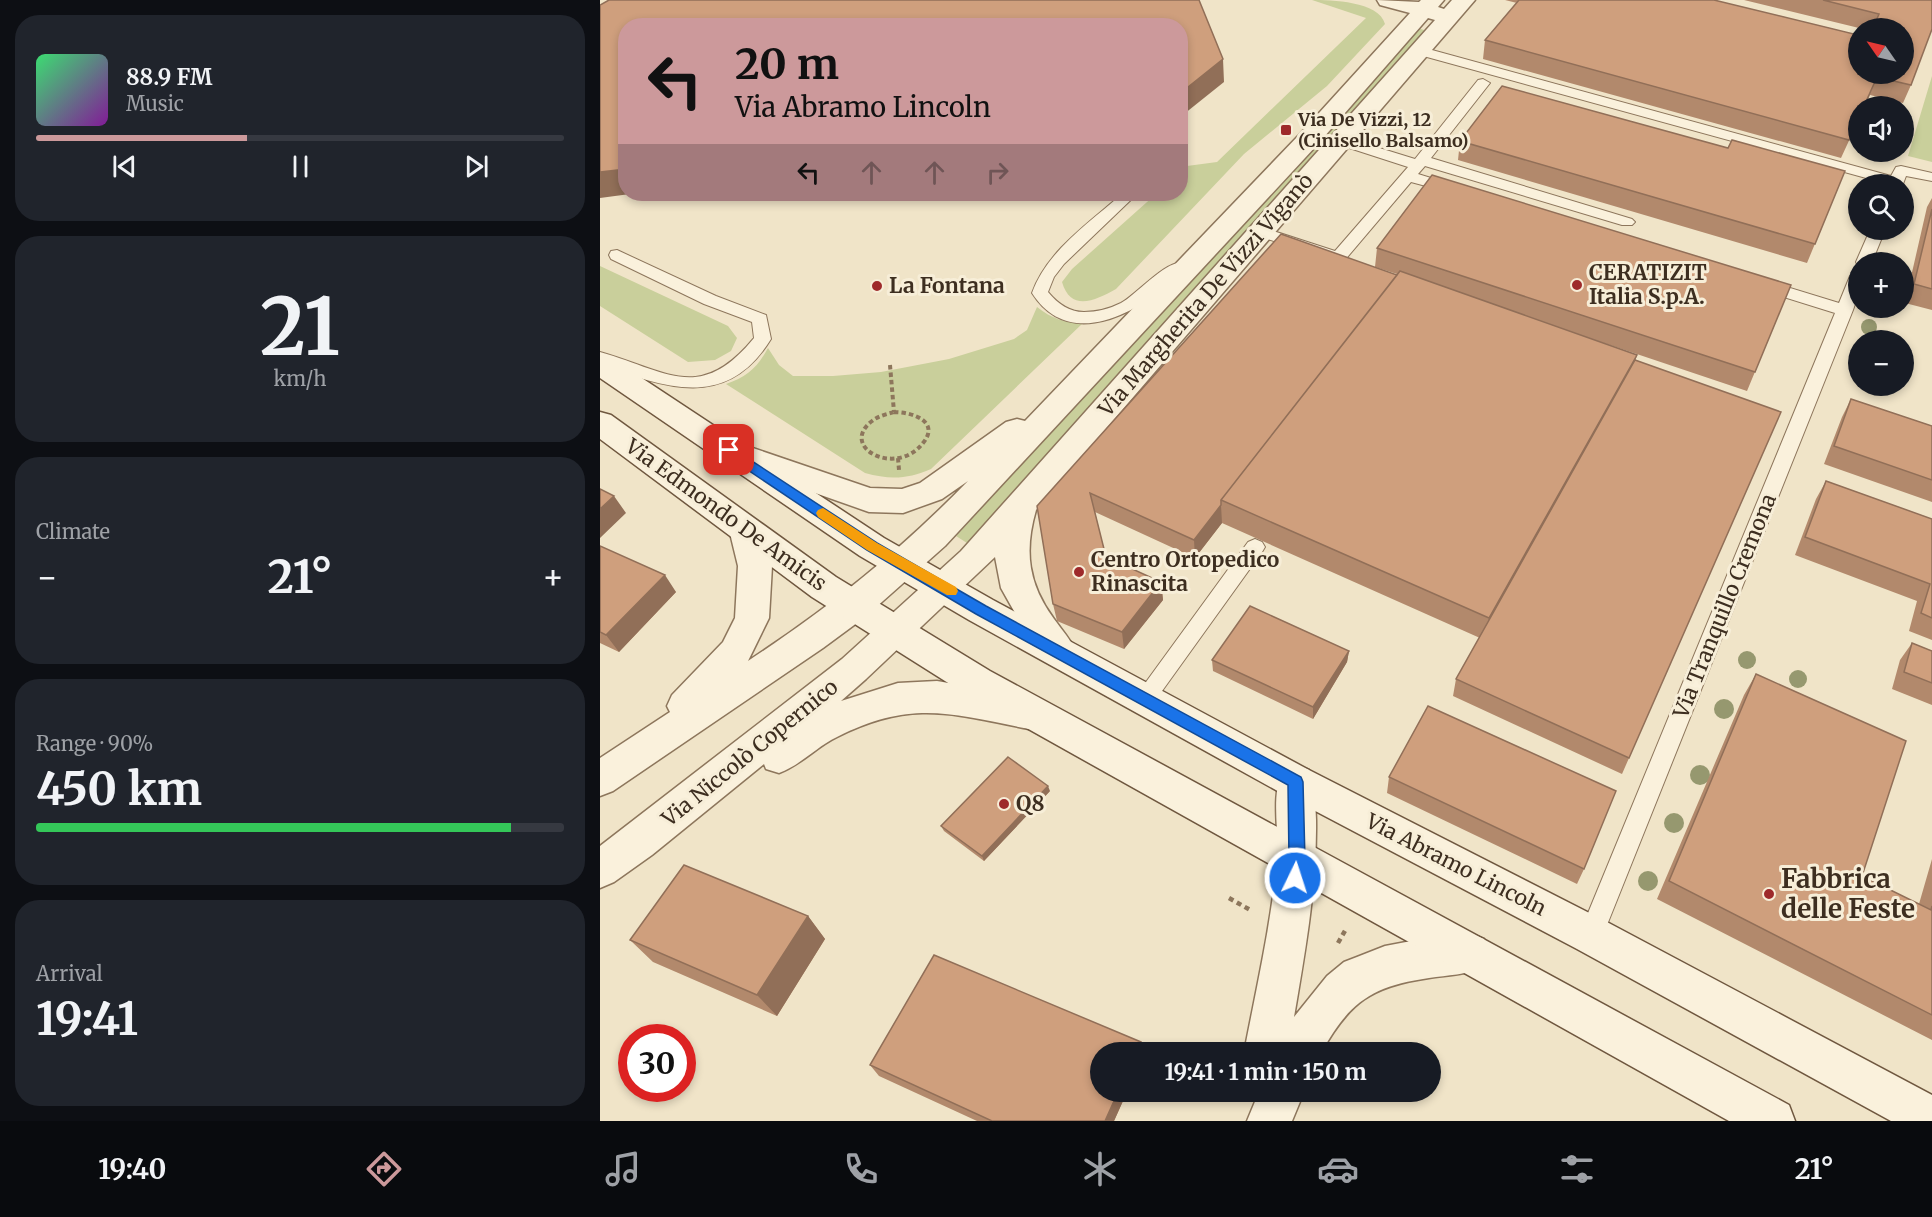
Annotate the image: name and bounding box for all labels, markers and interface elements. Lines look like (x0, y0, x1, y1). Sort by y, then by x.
north arrow (1848, 18, 1914, 84)
map controls (1848, 18, 1914, 396)
text: 20 m (735, 38, 839, 90)
icon: left (636, 42, 714, 120)
text: 88.9 FM (126, 63, 212, 91)
text: Via Abramo Lincoln (735, 90, 991, 124)
text: Music (126, 91, 184, 116)
button: sound (1848, 96, 1914, 162)
place label: Via De Vizzi, 12 (Cinisello Balsamo) (1297, 108, 1468, 152)
marker: Via De Vizzi, 12 (Cinisello Balsamo) (1279, 123, 1293, 137)
icon: previous (108, 150, 141, 183)
icon: pause (284, 150, 317, 183)
icon: next (460, 150, 493, 183)
icon: left (792, 156, 825, 189)
icon: ahead (855, 156, 888, 189)
icon: ahead (918, 156, 951, 189)
icon: right (981, 156, 1014, 189)
street label: Via Margherita De Vizzi Viganò (1092, 167, 1319, 423)
button: search (1848, 174, 1914, 240)
button: + (1848, 252, 1914, 318)
place label: CERATIZIT Italia S.p.A. (1589, 259, 1707, 310)
place label: La Fontana (889, 272, 1005, 299)
text: 21 (260, 278, 340, 376)
marker: CERATIZIT Italia S.p.A. (1570, 278, 1584, 292)
marker: La Fontana (870, 279, 884, 293)
button: − (1848, 330, 1914, 396)
text: km/h (274, 366, 326, 391)
pin (703, 424, 754, 475)
street label: Via Edmondo De Amicis (620, 432, 832, 597)
icon: arrive (712, 433, 745, 466)
street label: Via Tranquillo Cremona (1667, 490, 1782, 723)
text: Climate (36, 519, 110, 544)
place label: Centro Ortopedico Rinascita (1091, 546, 1279, 597)
text: 21° (267, 549, 333, 605)
text: − (36, 557, 58, 598)
text: + (542, 557, 564, 598)
marker: Centro Ortopedico Rinascita (1072, 565, 1086, 579)
street label: Via Niccolò Copernico (655, 673, 843, 833)
text: Range · 90% (36, 731, 153, 756)
text: 450 km (36, 761, 202, 817)
place label: Q8 (1016, 790, 1044, 817)
marker: Q8 (997, 797, 1011, 811)
street label: Via Abramo Lincoln (1361, 807, 1551, 922)
position arrow (1263, 846, 1327, 910)
place label: Fabbrica delle Feste (1781, 862, 1915, 925)
marker: Fabbrica delle Feste (1762, 887, 1776, 901)
text: Arrival (36, 961, 103, 986)
text: 19:41 (36, 991, 138, 1047)
speed limit sign: 30 (618, 1024, 696, 1102)
text: 19:41 · 1 min · 150 m (1164, 1058, 1367, 1086)
icon: directions (363, 1148, 405, 1190)
icon: music (602, 1148, 644, 1190)
icon: phone (840, 1148, 882, 1190)
icon: climate (1079, 1148, 1121, 1190)
icon: car (1317, 1148, 1359, 1190)
icon: filters (1556, 1148, 1598, 1190)
text: 19:40 (98, 1152, 166, 1186)
text: 21° (1795, 1152, 1834, 1186)

